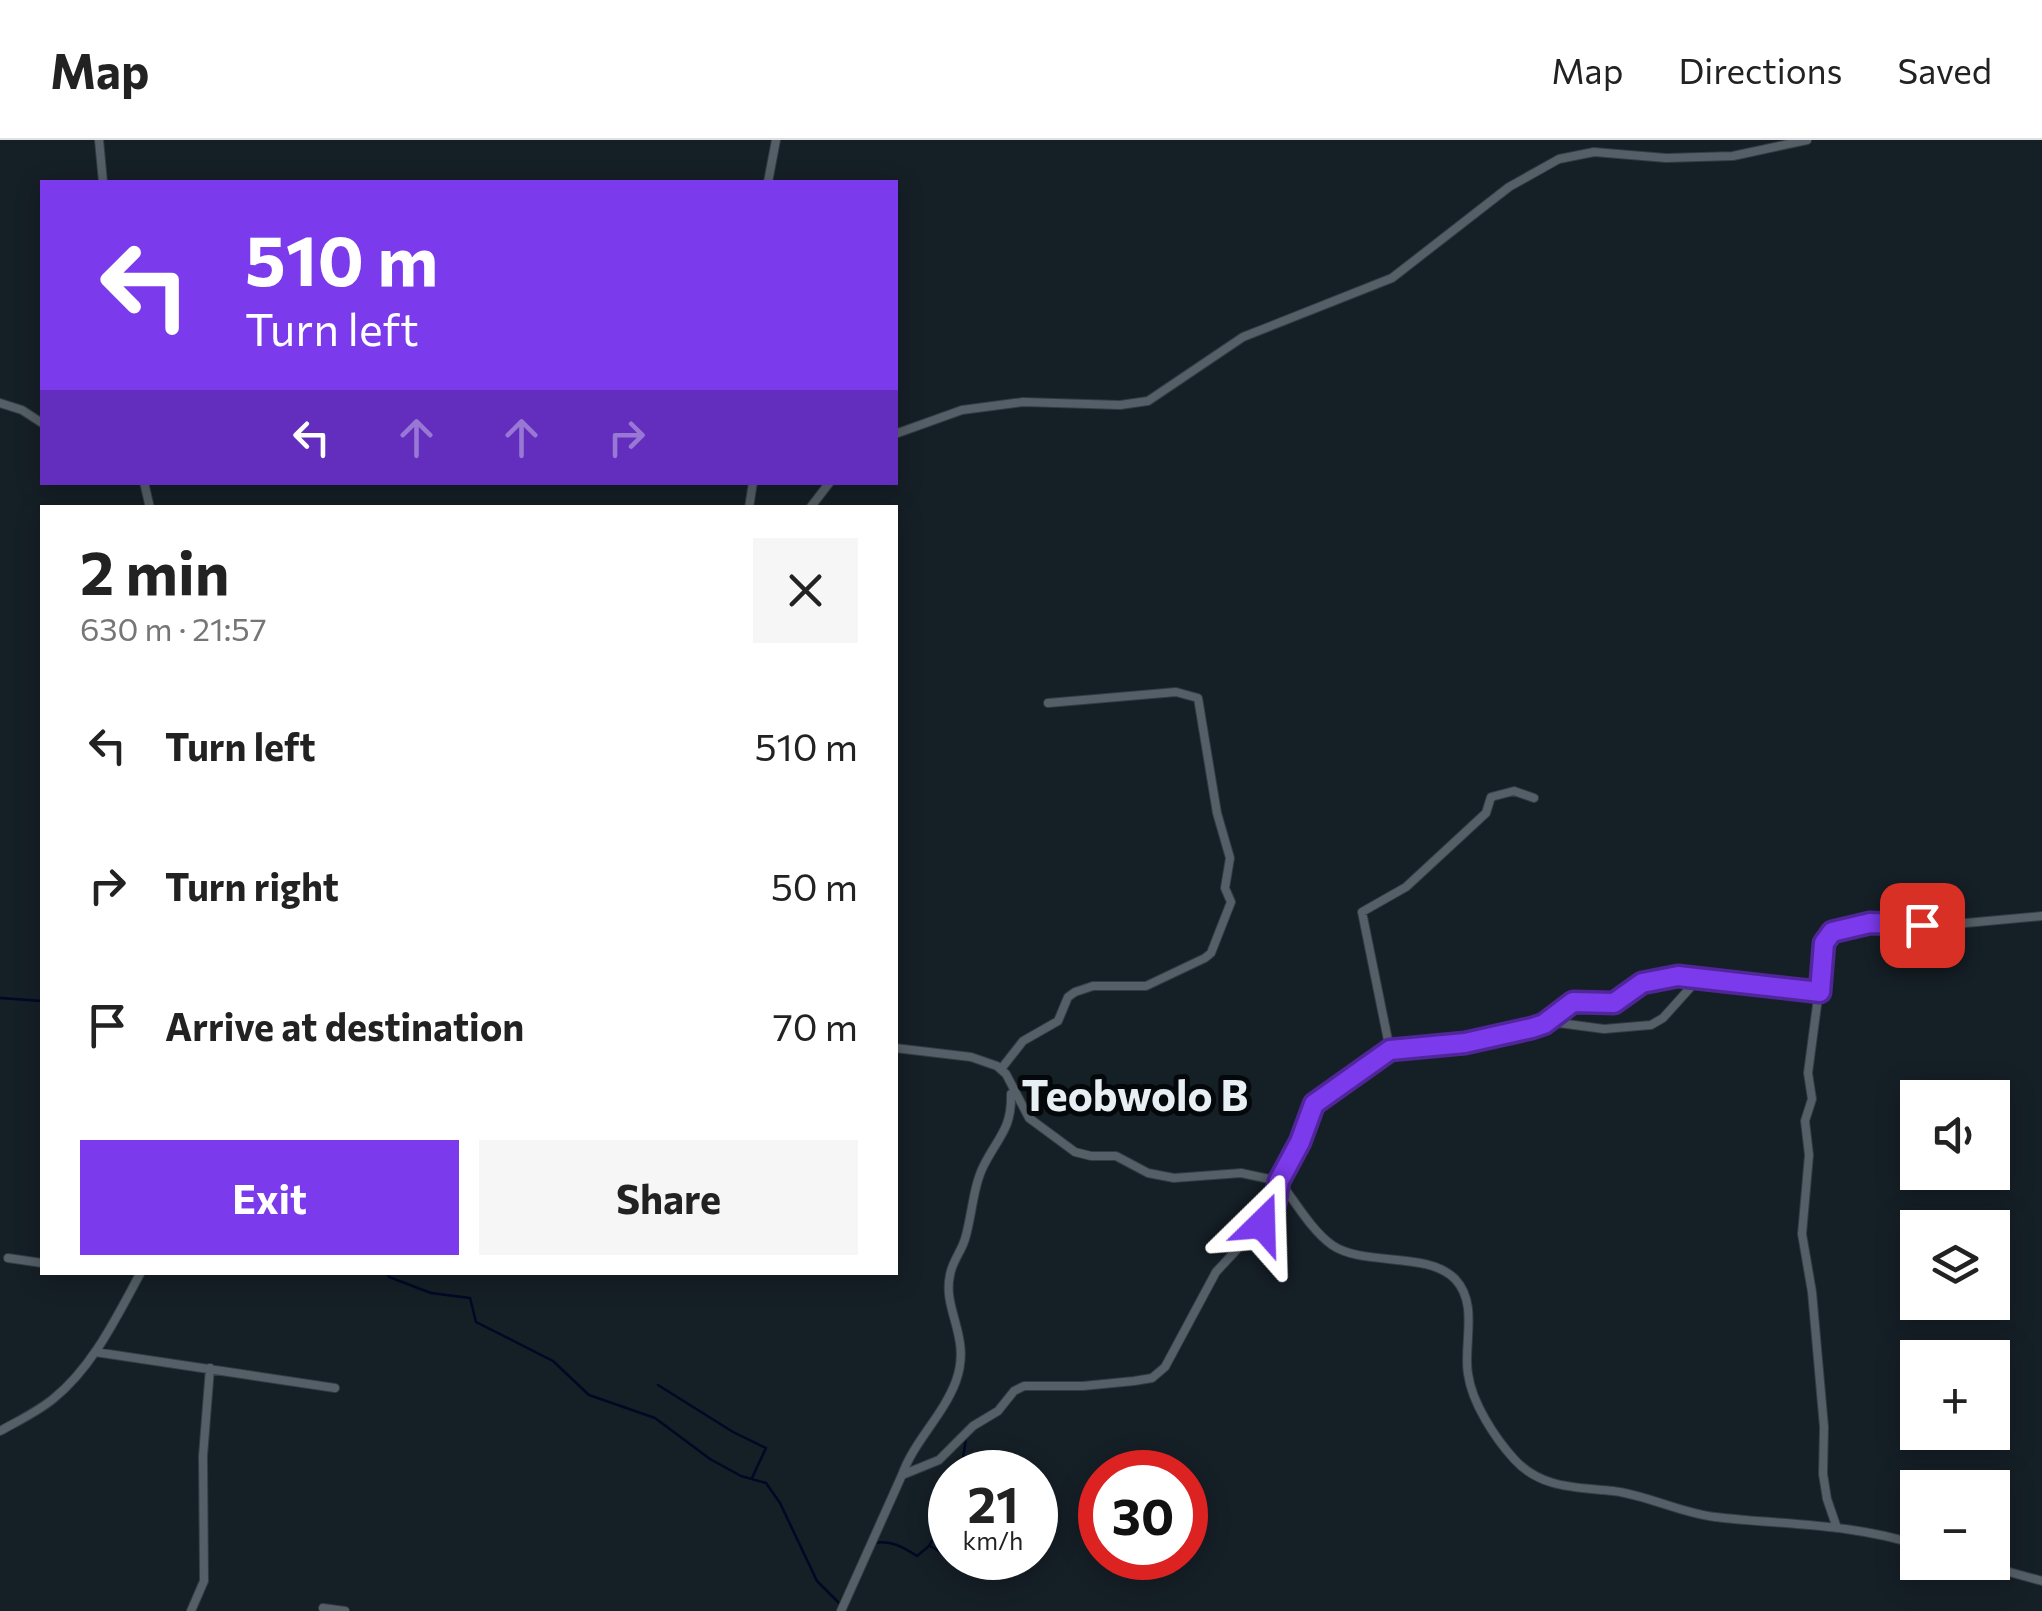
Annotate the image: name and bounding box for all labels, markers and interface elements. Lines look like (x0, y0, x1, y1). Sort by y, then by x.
text: Map (50, 40, 149, 99)
text: Map (1551, 48, 1623, 91)
text: Directions (1678, 48, 1843, 91)
text: Saved (1898, 48, 1992, 91)
text: 510 m (245, 215, 438, 300)
icon: left (80, 220, 210, 350)
text: Turn left (245, 300, 419, 355)
icon: left (284, 410, 339, 465)
icon: ahead (389, 410, 444, 465)
icon: ahead (494, 410, 549, 465)
icon: right (599, 410, 654, 465)
text: 2 min (80, 534, 229, 607)
button: close (753, 538, 858, 643)
text: 630 m · 21:57 (80, 608, 267, 648)
icon: left (80, 718, 135, 773)
text: Turn left (165, 722, 316, 769)
text: 510 m (755, 722, 858, 769)
icon: right (80, 858, 135, 913)
text: Turn right (165, 862, 339, 909)
text: 50 m (771, 862, 858, 909)
pin (1880, 883, 1965, 968)
icon: arrive (1895, 898, 1950, 953)
icon: arrive (80, 998, 135, 1053)
text: Arrive at destination (165, 1002, 524, 1049)
text: 70 m (773, 1002, 858, 1049)
district label: Teobwolo B (1022, 1068, 1248, 1120)
map controls (1900, 1080, 2010, 1580)
button: sound (1900, 1080, 2010, 1190)
button: Exit (80, 1140, 459, 1255)
button: Share (479, 1140, 858, 1255)
position arrow (1210, 1172, 1314, 1276)
button: layers (1900, 1210, 2010, 1320)
button: + (1900, 1340, 2010, 1450)
speed limit sign: 30 (1078, 1450, 1208, 1580)
button: − (1900, 1470, 2010, 1580)
text: 21 (967, 1472, 1019, 1533)
text: km/h (963, 1525, 1023, 1555)

